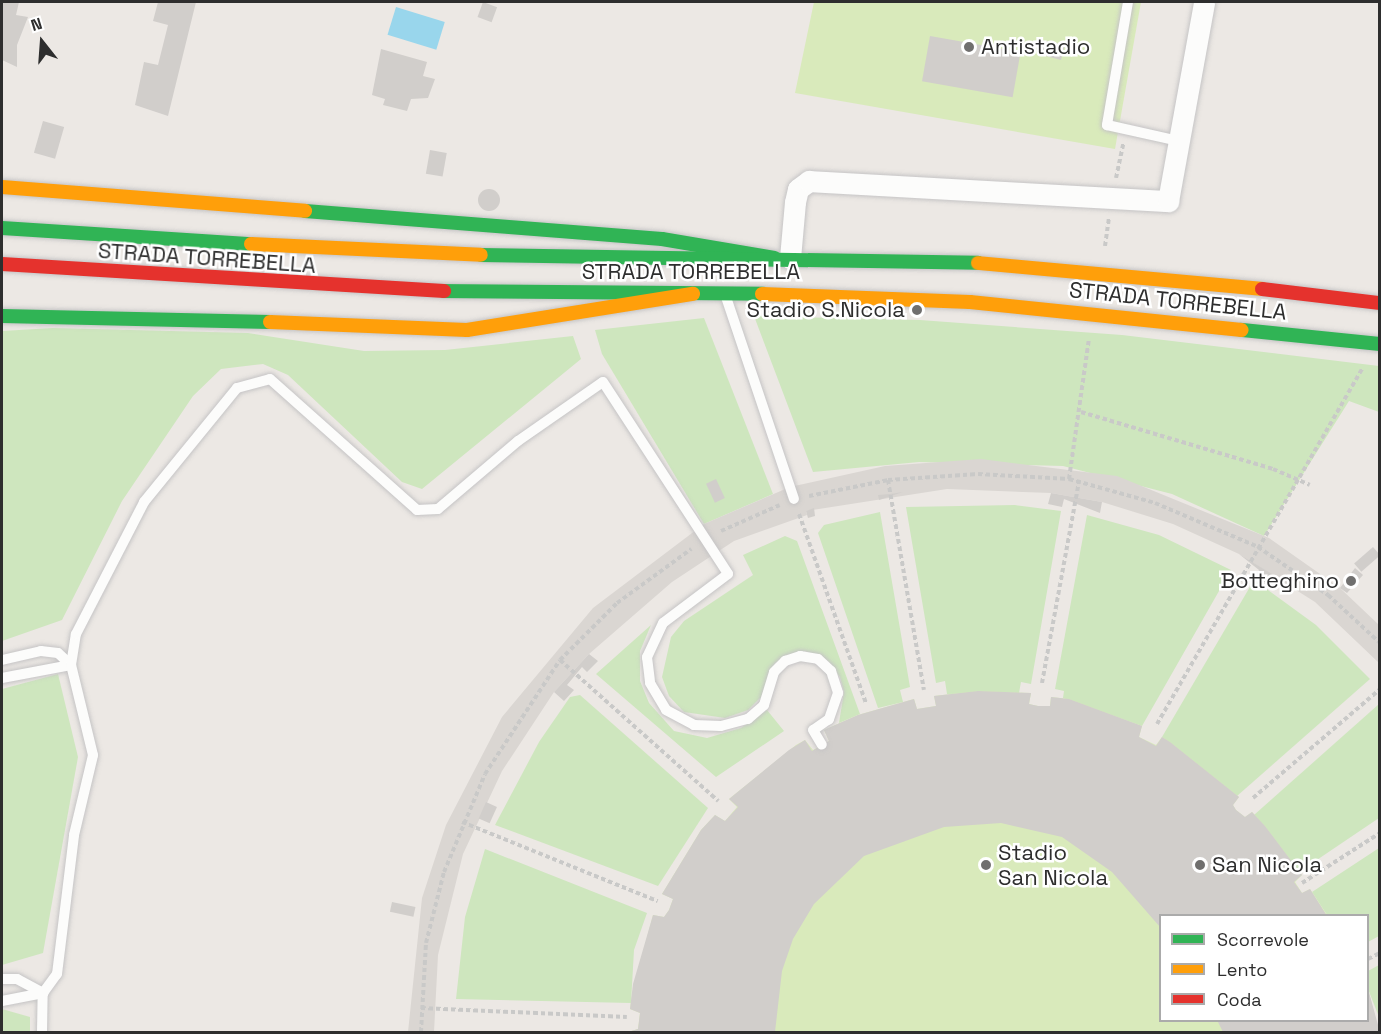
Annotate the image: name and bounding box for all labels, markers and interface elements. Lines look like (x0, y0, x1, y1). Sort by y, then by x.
north arrow (12, 12, 72, 72)
text: N (28, 13, 45, 36)
place label: Antistadio (981, 34, 1090, 60)
marker: Antistadio (962, 40, 976, 54)
street label: STRADA TORREBELLA (97, 237, 317, 279)
street label: STRADA TORREBELLA (581, 259, 801, 285)
street label: STRADA TORREBELLA (1068, 276, 1288, 326)
place label: Stadio S.Nicola (746, 297, 905, 323)
marker: Stadio S.Nicola (910, 303, 924, 317)
place label: Botteghino (1221, 568, 1339, 594)
marker: Botteghino (1344, 574, 1358, 588)
place label: Stadio San Nicola (998, 839, 1108, 890)
place label: San Nicola (1212, 852, 1322, 878)
marker: Stadio San Nicola (979, 858, 993, 872)
marker: San Nicola (1193, 858, 1207, 872)
legend (1159, 914, 1369, 1022)
text: Scorrevole (1217, 928, 1309, 951)
text: Lento (1217, 958, 1267, 981)
text: Coda (1217, 988, 1262, 1011)

